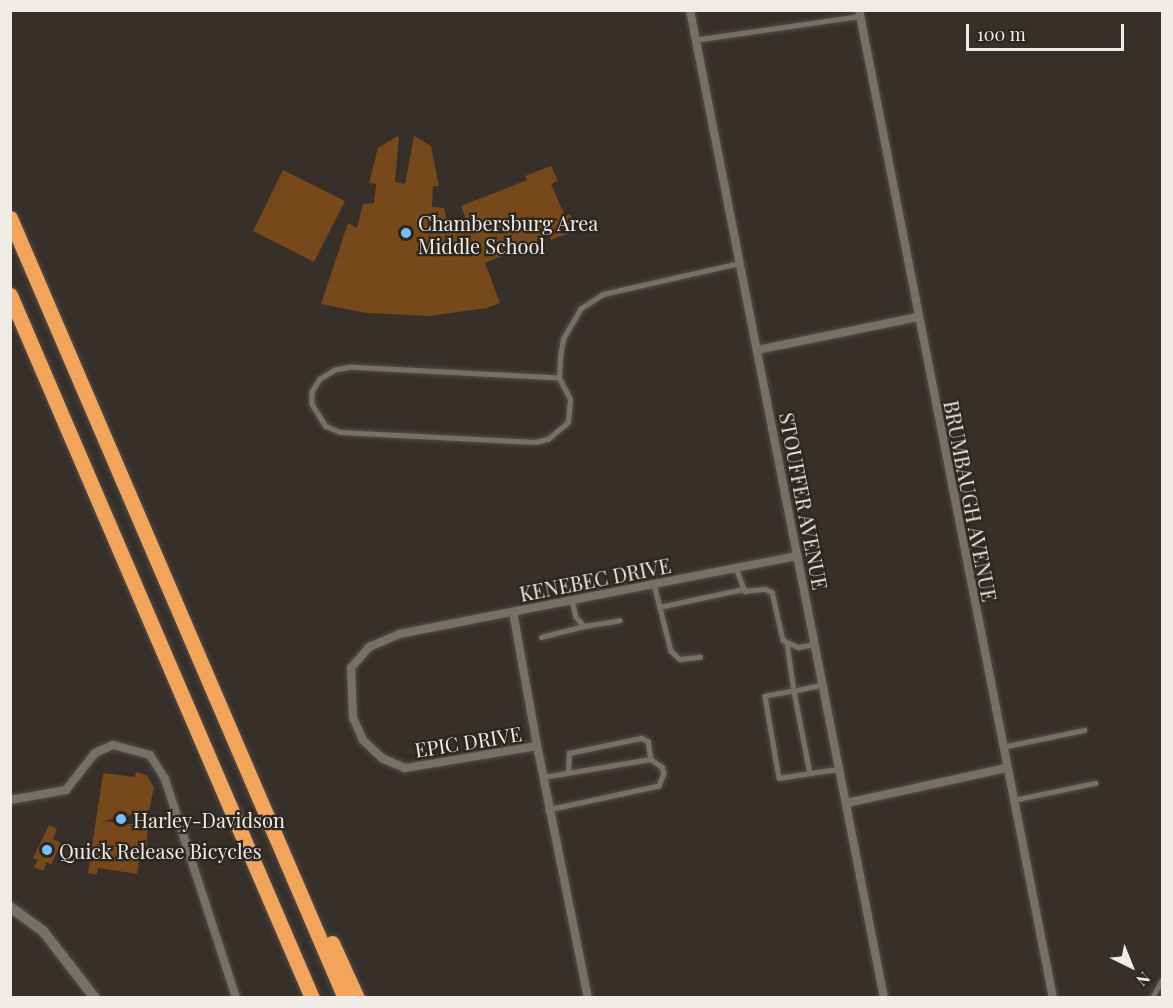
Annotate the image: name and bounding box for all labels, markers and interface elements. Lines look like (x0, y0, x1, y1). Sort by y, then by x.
scale bar (969, 12, 1126, 50)
text: 100 m (977, 22, 1026, 46)
place label: Chambersburg Area Middle School (418, 210, 599, 257)
marker: Chambersburg Area Middle School (399, 226, 413, 240)
street label: BRUMBAUGH AVENUE (940, 398, 1002, 604)
street label: STOUFFER AVENUE (775, 410, 833, 592)
street label: KENEBEC DRIVE (517, 553, 673, 605)
street label: EPIC DRIVE (413, 721, 523, 761)
place label: Harley-Davidson (133, 807, 285, 831)
marker: Harley-Davidson (114, 812, 128, 826)
place label: Quick Release Bicycles (59, 838, 262, 862)
marker: Quick Release Bicycles (40, 843, 54, 857)
north arrow (1101, 936, 1161, 996)
text: N (1132, 968, 1155, 991)

